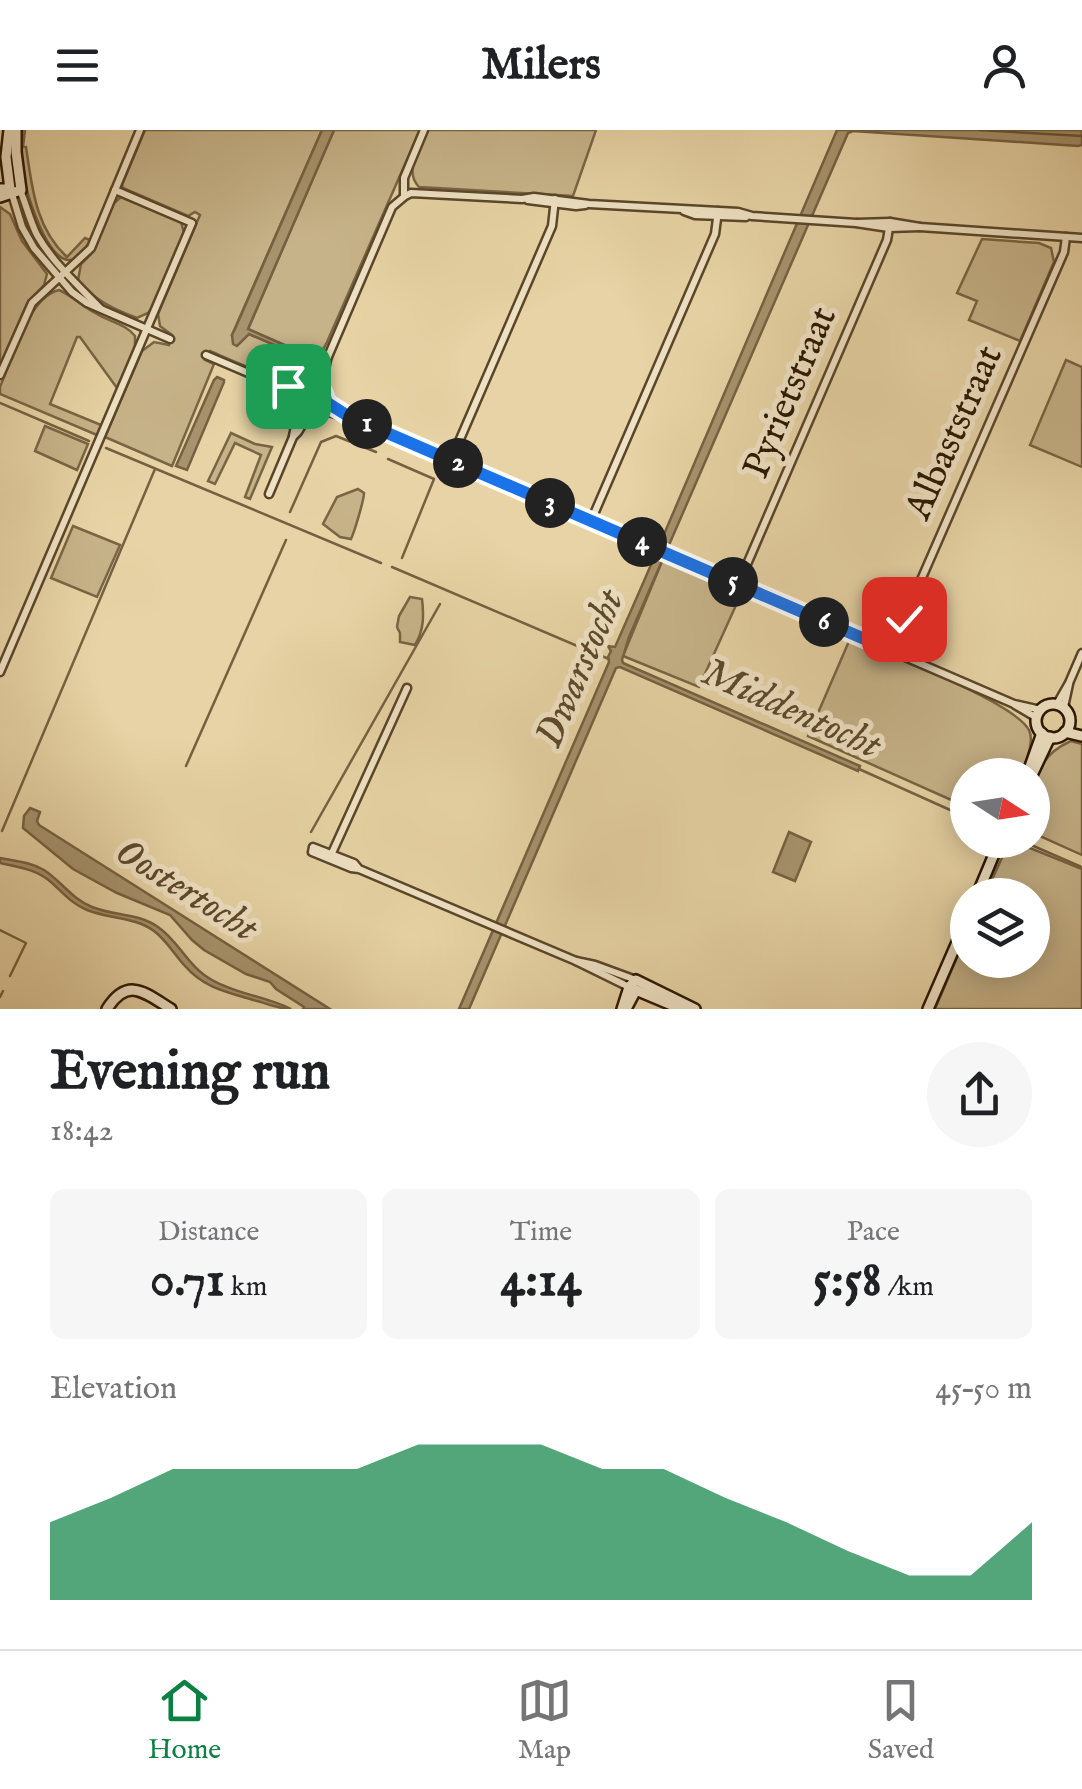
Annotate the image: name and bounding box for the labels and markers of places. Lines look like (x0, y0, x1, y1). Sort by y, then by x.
pin (246, 344, 331, 429)
pin: 1 (342, 399, 392, 449)
pin: 2 (433, 438, 483, 488)
pin: 3 (525, 478, 575, 528)
pin: 4 (617, 517, 667, 567)
pin: 5 (708, 557, 758, 607)
pin (862, 577, 947, 662)
pin: 6 (799, 597, 849, 647)

